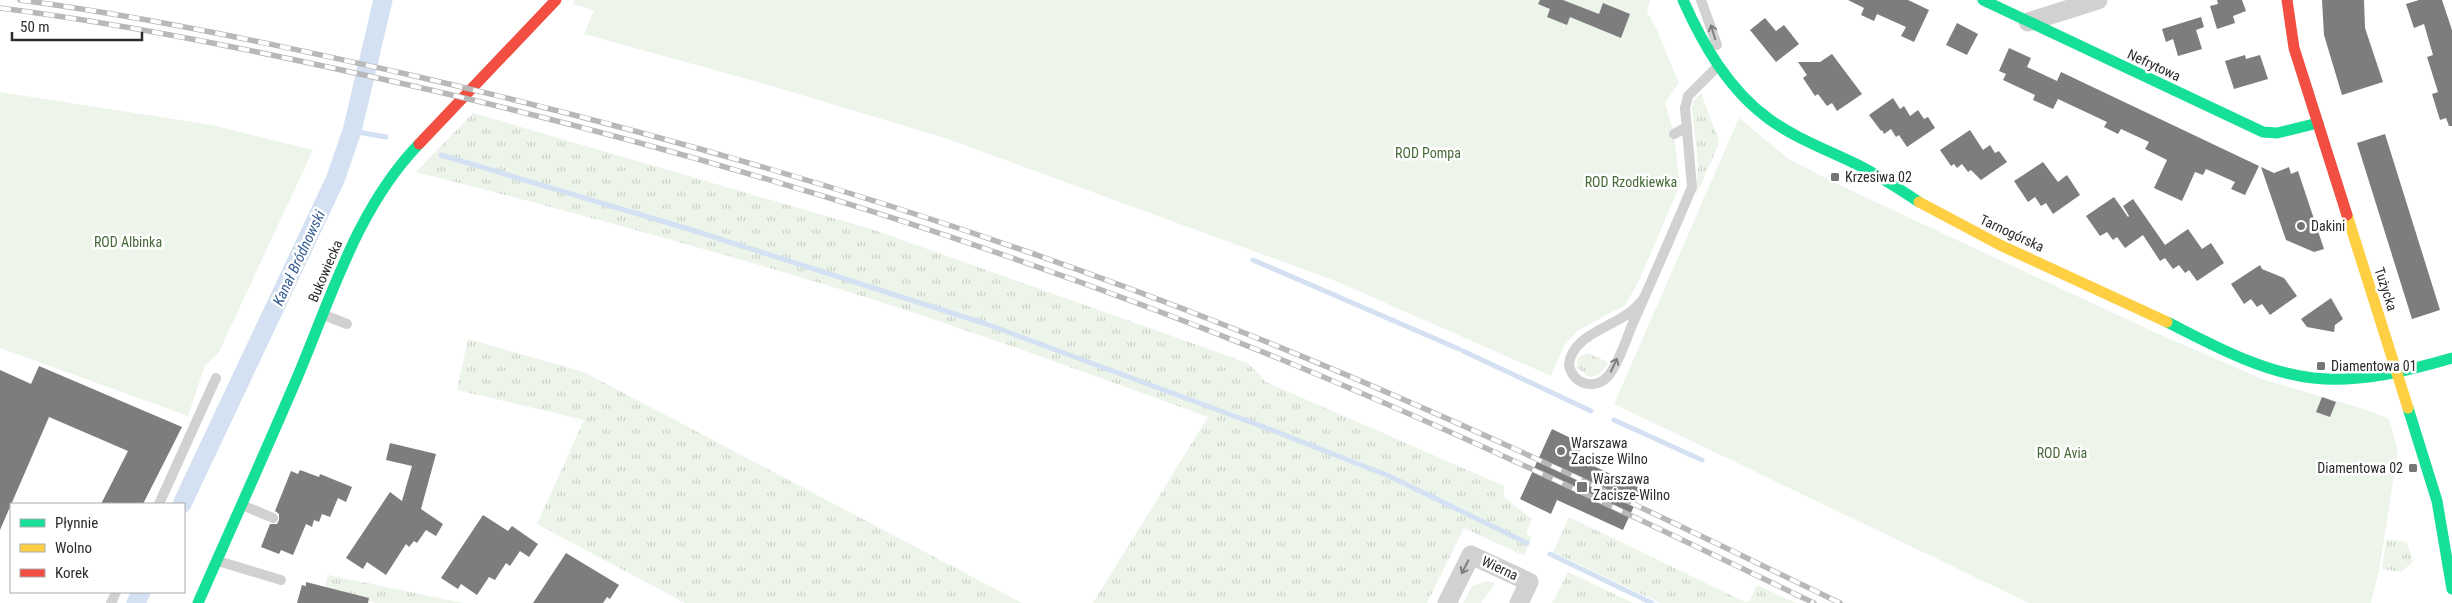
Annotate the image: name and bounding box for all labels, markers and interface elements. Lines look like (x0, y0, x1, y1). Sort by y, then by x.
scale bar (12, 10, 142, 42)
text: 50 m (20, 18, 50, 36)
one-way arrow (1708, 24, 1718, 40)
street label: Nefrytowa (2125, 46, 2183, 84)
park label: ROD Pompa (1395, 145, 1461, 161)
place label: Krzesiwa 02 (1845, 169, 1912, 185)
marker: Krzesiwa 02 (1829, 171, 1841, 183)
park label: ROD Rzodkiewka (1585, 174, 1677, 190)
water label: Kanał Bródnowski (269, 207, 329, 309)
street label: Tarnogórska (1977, 211, 2047, 255)
place label: Dakini (2311, 218, 2345, 234)
marker: Dakini (2295, 220, 2307, 232)
park label: ROD Albinka (94, 234, 162, 250)
street label: Bukowiecka (305, 237, 345, 305)
street label: Tużycka (2371, 265, 2401, 313)
one-way arrow (1610, 358, 1619, 373)
place label: Diamentowa 01 (2331, 358, 2417, 374)
marker: Diamentowa 01 (2315, 360, 2327, 372)
place label: Warszawa Zacisze Wilno (1571, 435, 1648, 467)
marker: Warszawa Zacisze Wilno (1555, 445, 1567, 457)
park label: ROD Avia (2037, 445, 2087, 461)
place label: Diamentowa 02 (2317, 460, 2403, 476)
marker: Diamentowa 02 (2407, 462, 2419, 474)
place label: Warszawa Zacisze-Wilno (1593, 471, 1670, 503)
marker: Warszawa Zacisze-Wilno (1575, 480, 1589, 494)
legend (10, 503, 185, 593)
text: Płynnie (55, 514, 98, 532)
text: Wolno (55, 539, 92, 557)
street label: Wierna (1479, 553, 1521, 583)
one-way arrow (1460, 559, 1469, 574)
text: Korek (55, 564, 89, 582)

